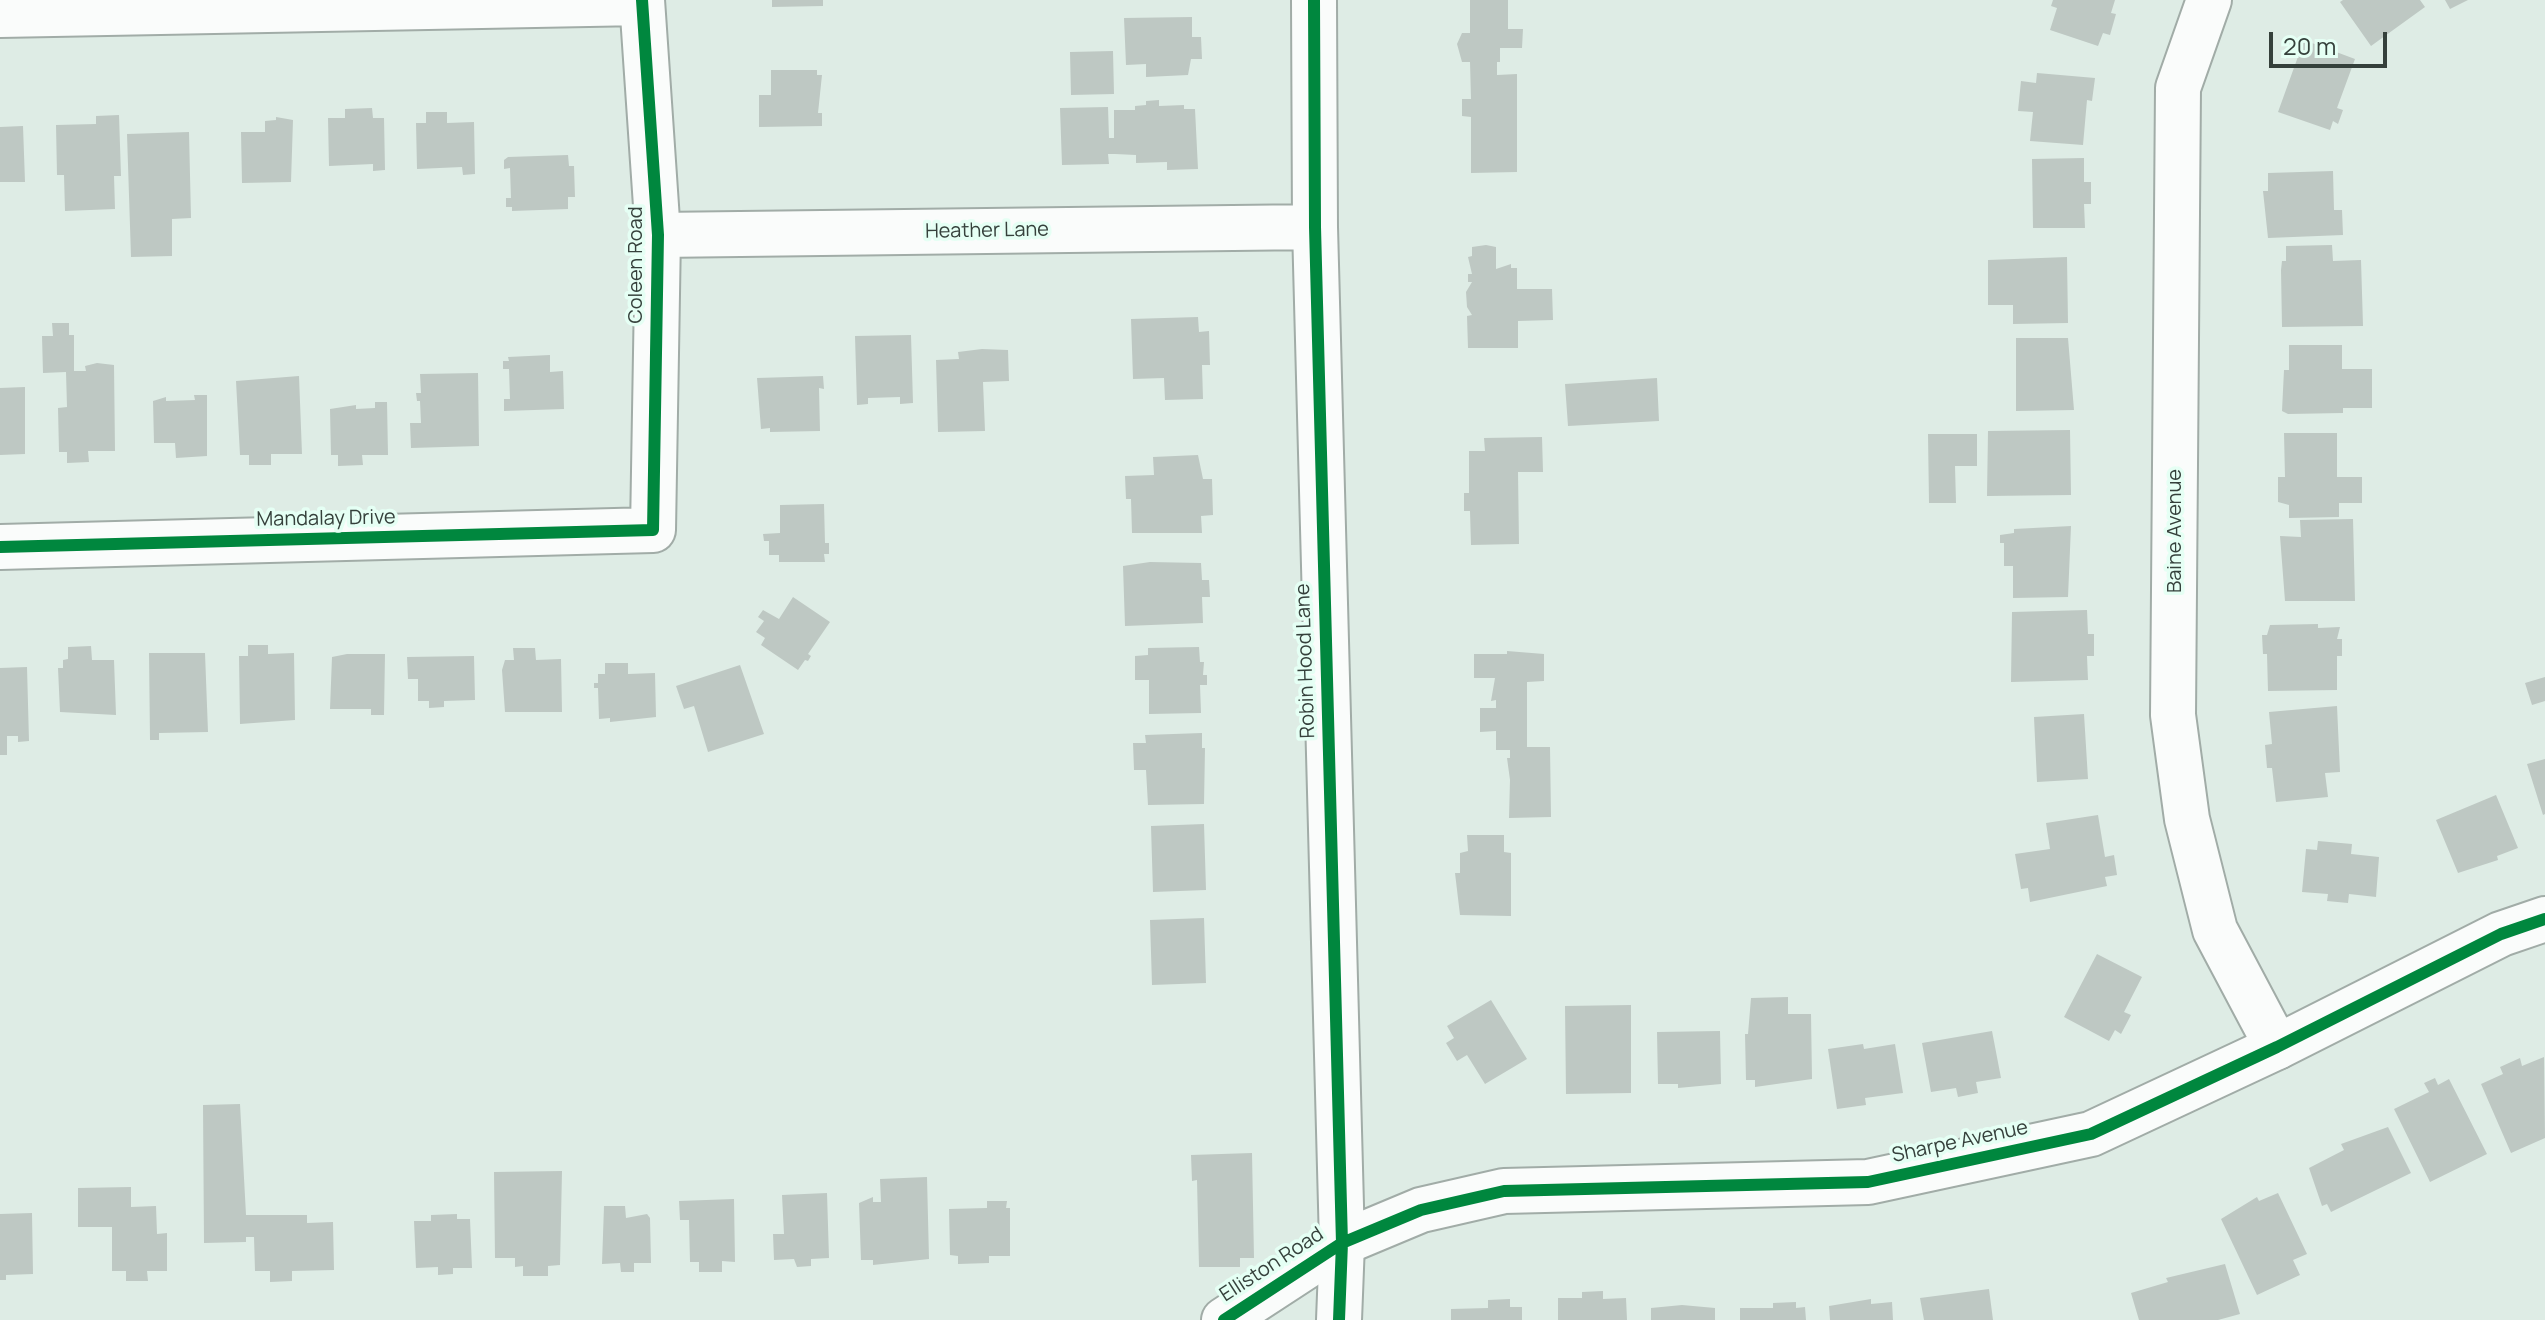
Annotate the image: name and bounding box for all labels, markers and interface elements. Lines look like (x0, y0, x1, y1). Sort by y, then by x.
scale bar (2273, 16, 2391, 66)
text: 20 m (2283, 29, 2336, 62)
street label: Coleen Road (624, 206, 648, 324)
street label: Heather Lane (925, 218, 1049, 244)
street label: Baine Avenue (2163, 469, 2187, 593)
street label: Mandalay Drive (256, 506, 396, 532)
street label: Robin Hood Lane (1291, 583, 1321, 739)
street label: Sharpe Avenue (1890, 1116, 2030, 1168)
street label: Elliston Road (1216, 1223, 1328, 1307)

